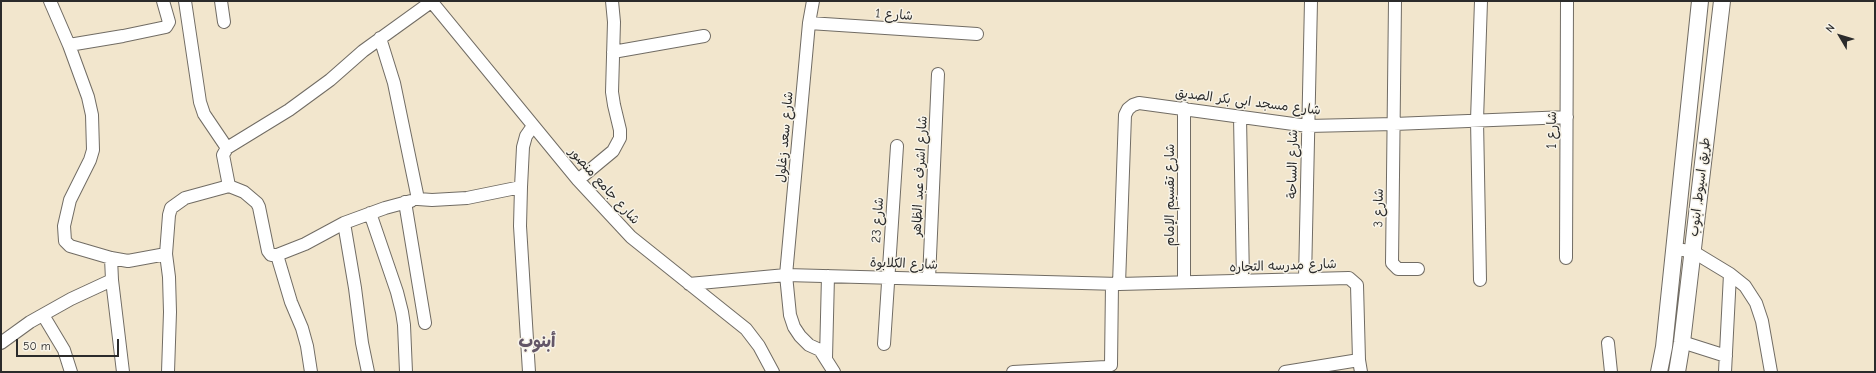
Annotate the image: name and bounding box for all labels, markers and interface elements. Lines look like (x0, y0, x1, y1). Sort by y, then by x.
street label: شارع 1 (875, 6, 913, 24)
north arrow (1820, 16, 1860, 56)
text: N (1823, 21, 1837, 35)
street label: شارع مسجد ابى بكر الصديق (1174, 85, 1322, 119)
street label: شارع سعد زغلول (773, 91, 797, 183)
street label: شارع 1 (1544, 111, 1560, 149)
street label: شارع اشرف عبد الظاهر (909, 115, 931, 237)
street label: شارع الساحة (1285, 129, 1301, 199)
street label: طريق اسيوط, ابنوب (1686, 137, 1714, 237)
street label: شارع جامع منصور (565, 144, 643, 228)
street label: شارع تقسيم الإمام (1162, 144, 1178, 246)
street label: شارع 3 (1371, 188, 1387, 228)
street label: شارع 23 (869, 197, 887, 243)
street label: شارع الكلابوة (870, 255, 938, 273)
street label: شارع مدرسه التجاره (1229, 256, 1337, 276)
scale bar (18, 331, 121, 357)
district label: أبنوب (519, 332, 555, 352)
text: 50 m (23, 339, 51, 353)

